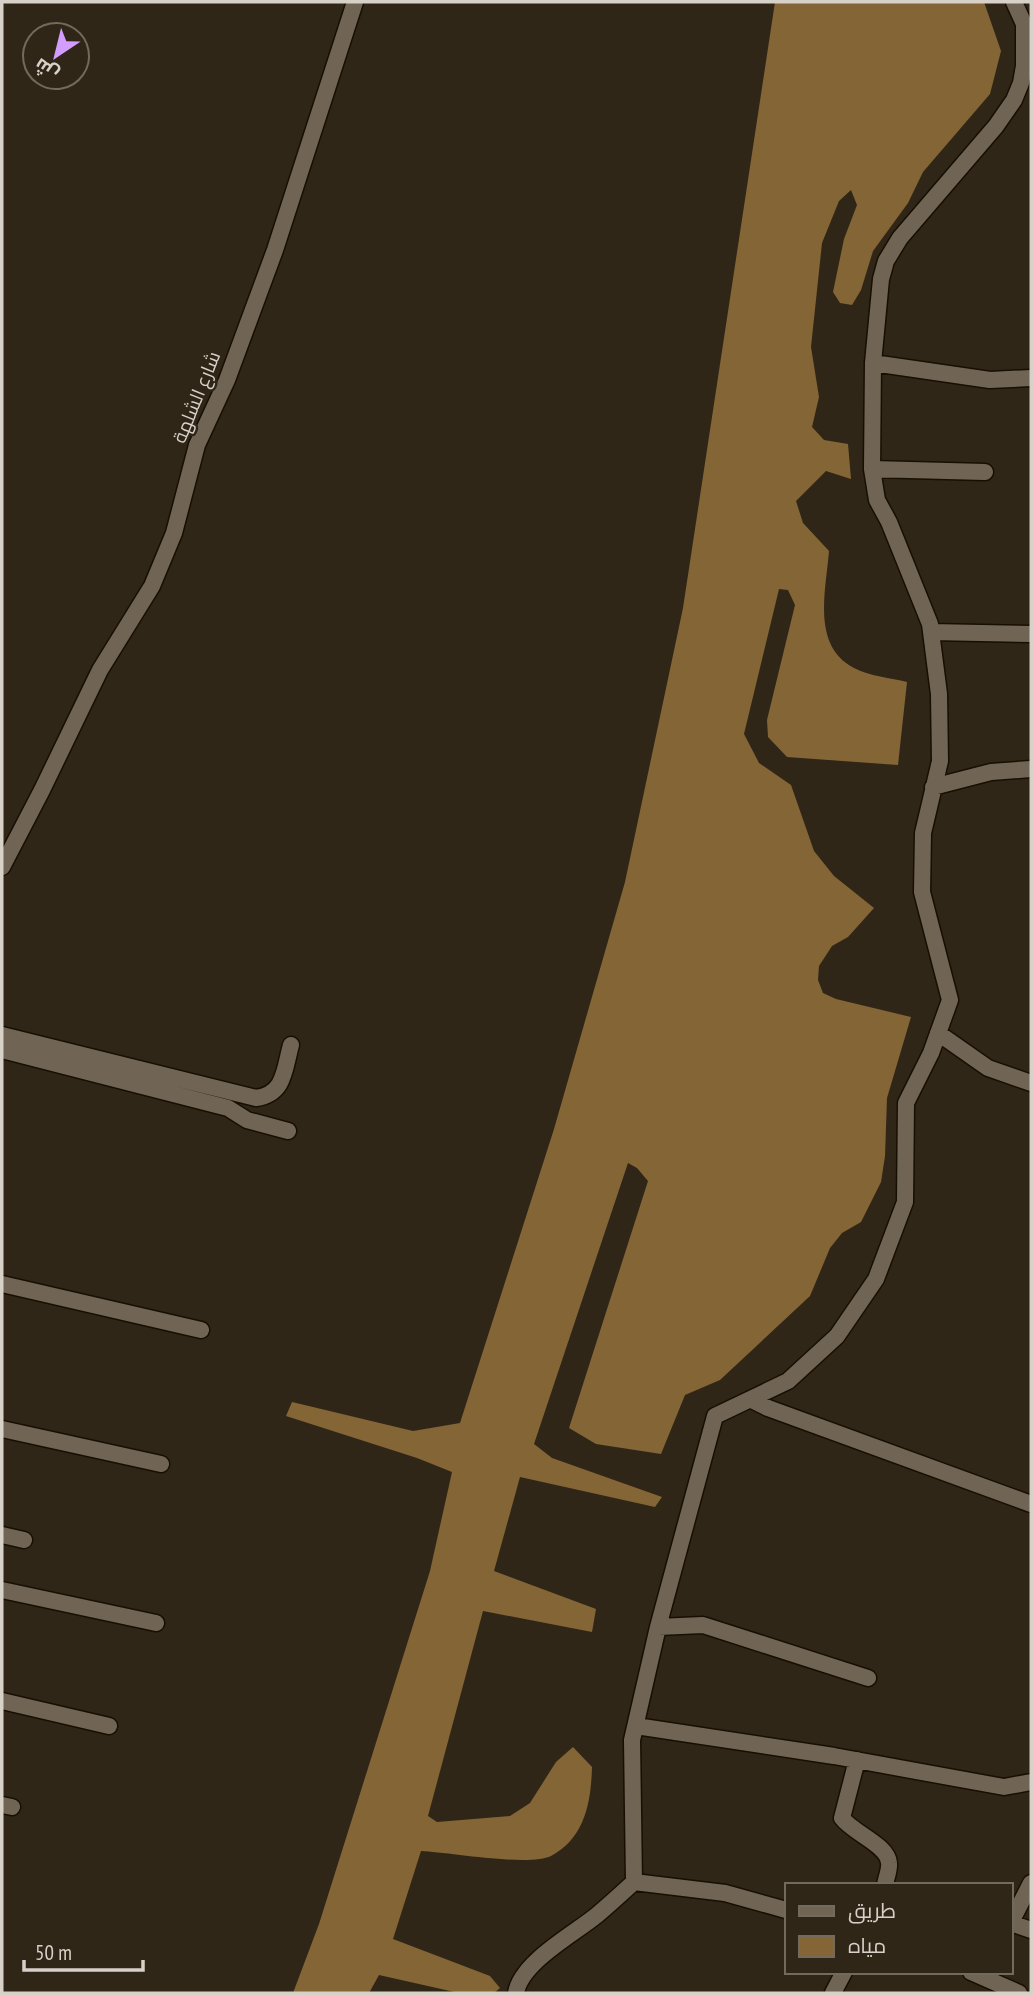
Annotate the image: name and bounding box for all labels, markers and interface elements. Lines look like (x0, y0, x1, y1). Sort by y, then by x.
north arrow (21, 21, 91, 91)
text: ش (29, 53, 63, 87)
street label: شارع الشلهة (167, 348, 227, 447)
legend (785, 1883, 1012, 1974)
text: طريق (848, 1897, 896, 1924)
scale bar (24, 1928, 144, 1972)
text: مياه (848, 1932, 886, 1959)
text: 50 m (35, 1939, 72, 1966)

